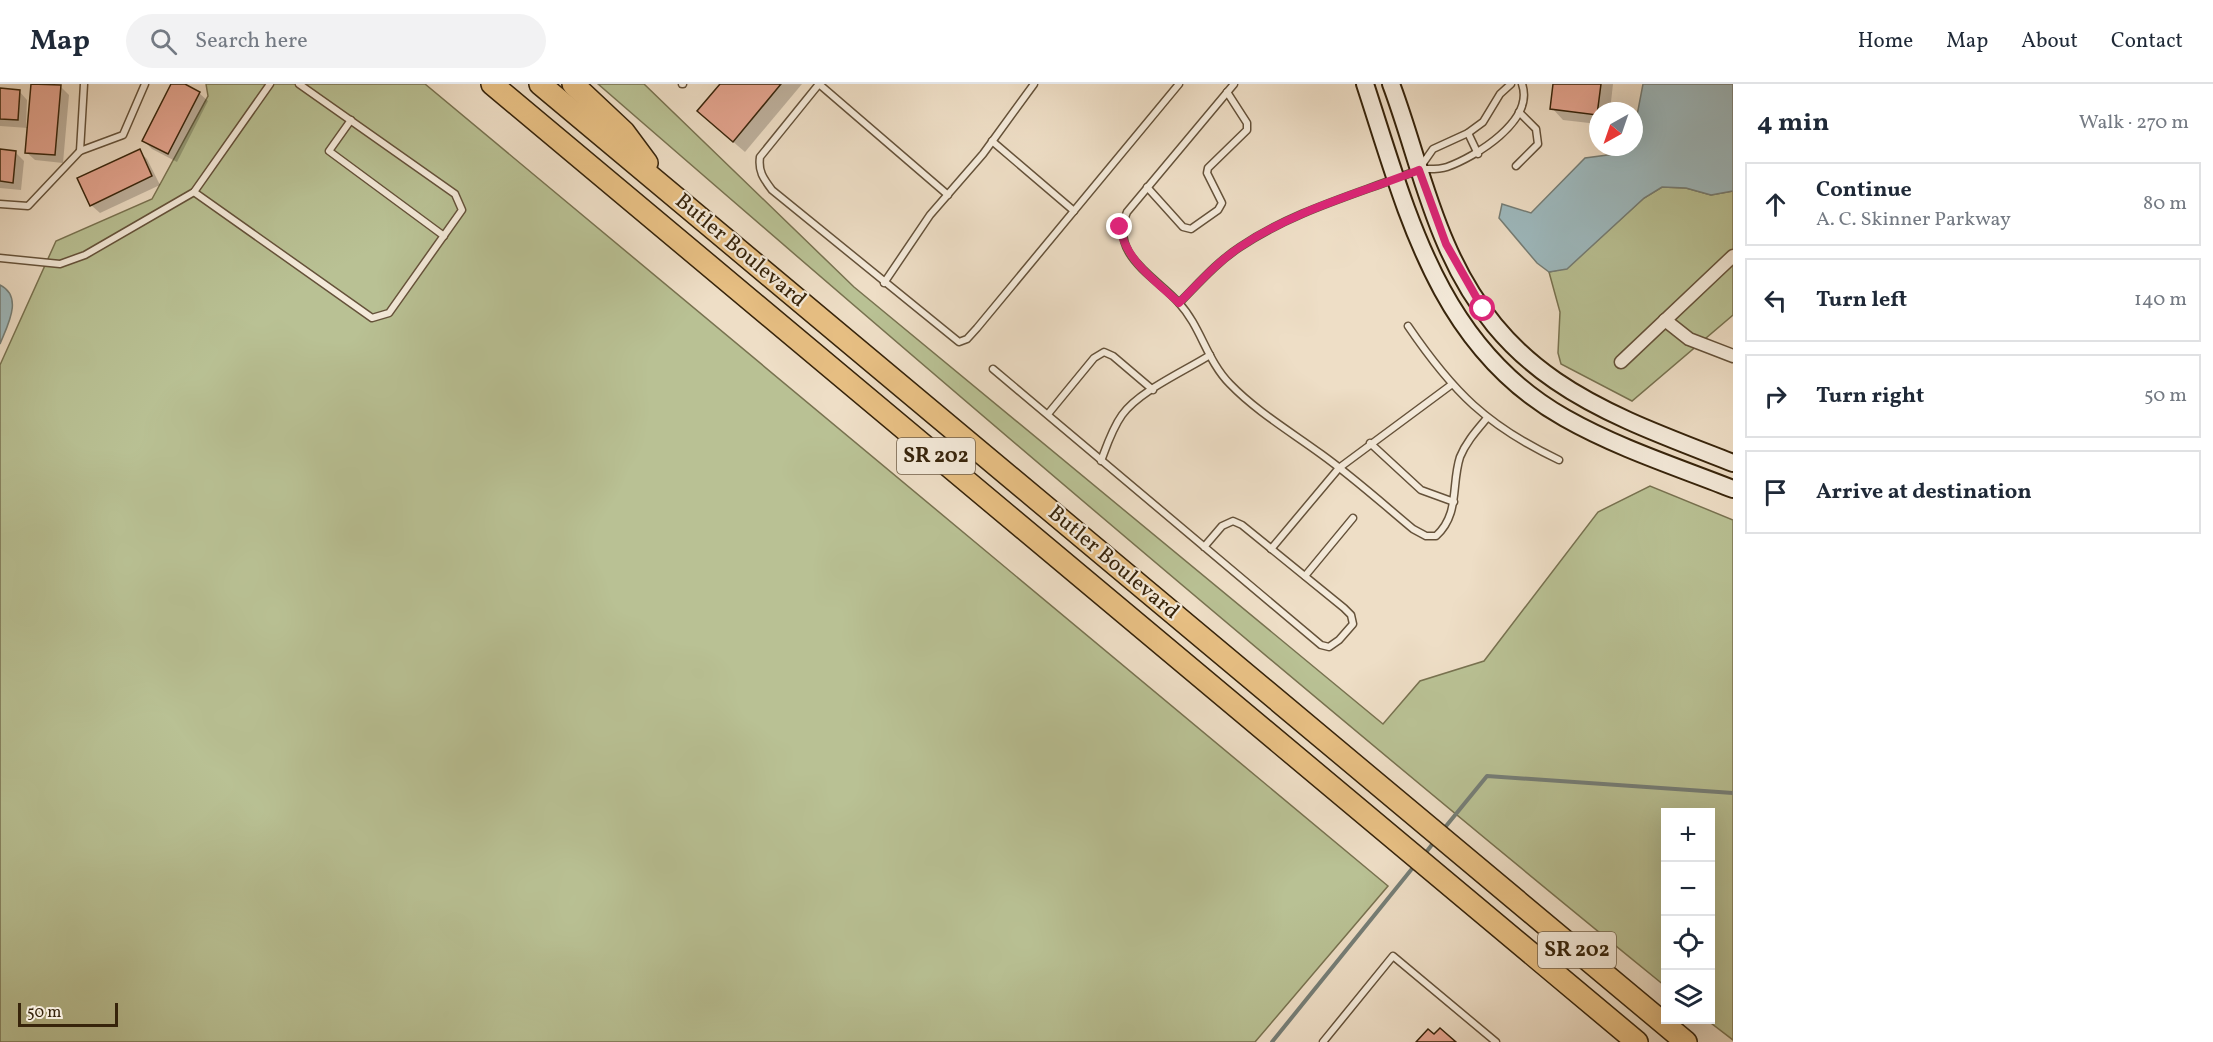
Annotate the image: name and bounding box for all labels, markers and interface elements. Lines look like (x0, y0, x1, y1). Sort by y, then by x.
search box (126, 14, 546, 68)
text: Map (30, 22, 90, 61)
icon: search (147, 25, 180, 58)
text: Search here (195, 26, 308, 57)
text: Home (1858, 27, 1913, 56)
text: Map (1946, 27, 1988, 56)
text: About (2021, 27, 2078, 56)
text: Contact (2111, 27, 2183, 56)
north arrow (1589, 102, 1643, 156)
text: 4 min (1757, 105, 1829, 141)
text: Walk · 270 m (2079, 109, 2189, 137)
text: Continue (1816, 175, 1912, 206)
street label: Butler Boulevard (668, 187, 812, 315)
icon: ahead (1759, 188, 1792, 221)
text: 80 m (2143, 190, 2187, 218)
text: A. C. Skinner Parkway (1816, 206, 2011, 234)
route end (1106, 213, 1132, 239)
icon: left (1759, 284, 1792, 317)
text: Turn left (1816, 285, 1907, 316)
text: 140 m (2134, 286, 2187, 314)
route start (1469, 295, 1495, 321)
icon: right (1759, 380, 1792, 413)
text: Turn right (1816, 381, 1924, 412)
text: 50 m (2144, 382, 2187, 410)
road number: SR 202 (897, 438, 975, 474)
icon: arrive (1759, 476, 1792, 509)
text: Arrive at destination (1816, 477, 2032, 508)
street label: Butler Boulevard (1041, 499, 1185, 627)
map controls (1661, 808, 1715, 1024)
button: + (1661, 808, 1715, 862)
button: − (1661, 862, 1715, 916)
button: locate (1661, 916, 1715, 970)
road number: SR 202 (1538, 932, 1616, 968)
button: layers (1661, 970, 1715, 1024)
scale bar (18, 1000, 118, 1028)
text: 50 m (27, 1002, 61, 1024)

